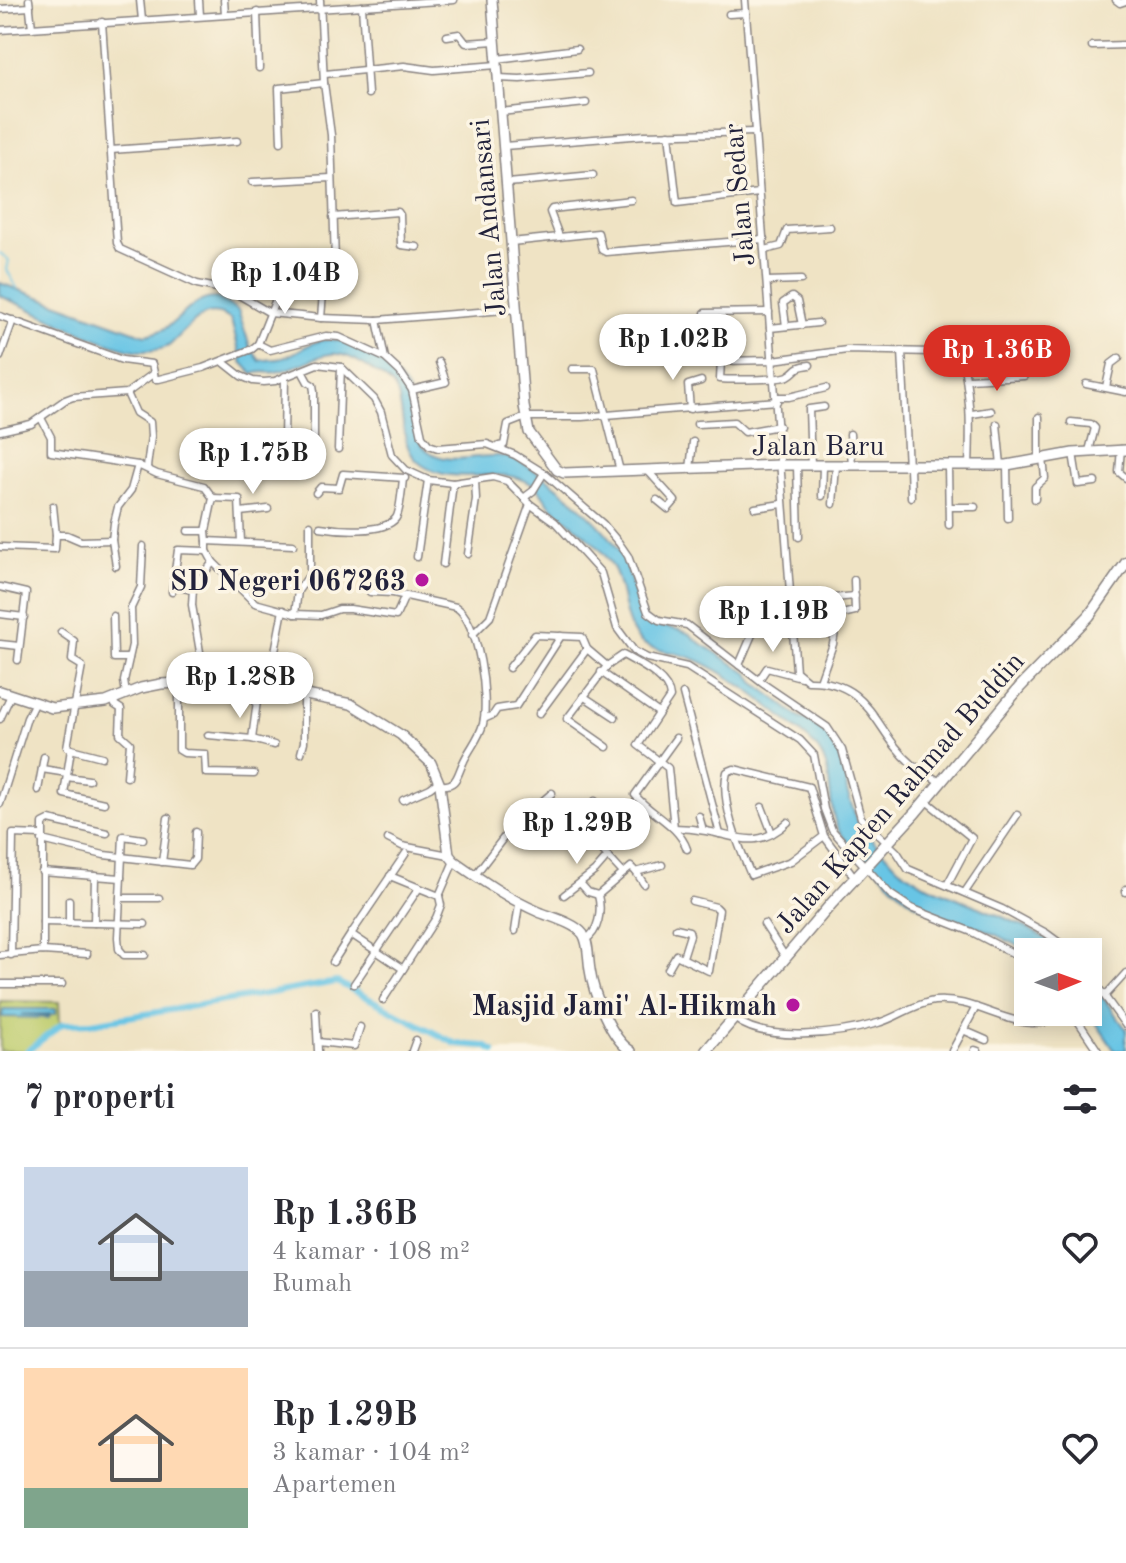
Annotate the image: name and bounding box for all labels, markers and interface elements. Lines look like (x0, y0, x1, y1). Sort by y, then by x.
street label: Jalan Andansari (467, 118, 513, 318)
street label: Jalan Sedar (721, 122, 761, 267)
pin: Rp 1.04B (202, 248, 368, 316)
text: Rp 1.04B (229, 261, 341, 287)
pin: Rp 1.02B (590, 314, 756, 382)
pin: Rp 1.36B (914, 325, 1080, 393)
text: Rp 1.02B (617, 327, 729, 353)
text: Rp 1.36B (941, 338, 1053, 364)
pin: Rp 1.75B (170, 428, 336, 496)
street label: Jalan Baru (752, 434, 884, 462)
text: Rp 1.75B (197, 441, 309, 467)
place label: SD Negeri 067263 (170, 569, 406, 597)
marker: SD Negeri 067263 (413, 571, 431, 589)
pin: Rp 1.19B (690, 586, 856, 654)
text: Rp 1.19B (717, 599, 829, 625)
street label: Jalan Kapten Rahmad Buddin (772, 648, 1031, 940)
pin: Rp 1.28B (157, 652, 323, 720)
text: Rp 1.28B (184, 665, 296, 691)
pin: Rp 1.29B (494, 798, 660, 866)
text: Rp 1.29B (521, 811, 633, 837)
north arrow (1014, 938, 1102, 1026)
map controls (1014, 938, 1102, 1026)
place label: Masjid Jami' Al-Hikmah (472, 994, 777, 1022)
marker: Masjid Jami' Al-Hikmah (784, 996, 802, 1014)
icon: filters (1058, 1077, 1102, 1121)
text: 7 properti (24, 1082, 175, 1116)
text: Rp 1.36B (272, 1198, 418, 1232)
icon: home (88, 1199, 184, 1295)
icon: heart (1058, 1225, 1102, 1269)
text: 4 kamar · 108 m² (272, 1239, 470, 1265)
text: Rumah (272, 1271, 352, 1297)
text: Rp 1.29B (272, 1399, 418, 1433)
icon: home (88, 1400, 184, 1496)
icon: heart (1058, 1426, 1102, 1470)
text: 3 kamar · 104 m² (272, 1440, 470, 1466)
text: Apartemen (272, 1472, 397, 1498)

